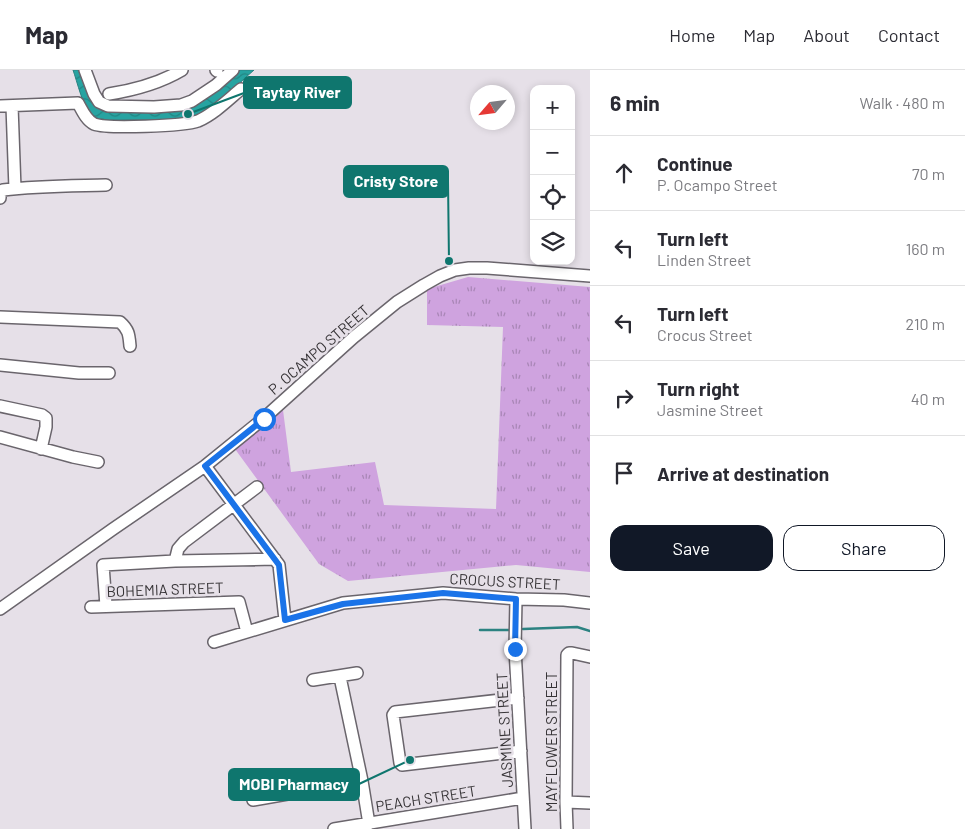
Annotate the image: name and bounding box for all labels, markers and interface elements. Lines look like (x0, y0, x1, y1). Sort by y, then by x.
text: Map (25, 20, 68, 49)
text: Home (669, 24, 715, 46)
text: Map (743, 24, 775, 46)
text: About (803, 24, 850, 46)
text: Contact (878, 24, 940, 46)
callout: Taytay River (244, 77, 351, 108)
text: Taytay River (253, 82, 341, 101)
north arrow (470, 85, 515, 130)
map controls (530, 85, 575, 265)
button: + (530, 85, 575, 130)
text: 6 min (610, 90, 660, 115)
text: Walk · 480 m (859, 93, 945, 112)
button: − (530, 130, 575, 175)
text: Continue (657, 152, 733, 175)
icon: ahead (610, 159, 638, 187)
text: 70 m (912, 164, 945, 183)
callout: Cristy Store (344, 166, 448, 197)
text: Cristy Store (354, 171, 438, 190)
button: locate (530, 175, 575, 220)
text: P. Ocampo Street (657, 175, 778, 194)
button: layers (530, 220, 575, 265)
text: Turn left (657, 227, 728, 250)
icon: left (610, 234, 638, 262)
text: 160 m (906, 239, 945, 258)
text: Linden Street (657, 250, 751, 269)
street label: P. OCAMPO STREET (264, 301, 372, 398)
text: Turn left (657, 302, 728, 325)
icon: left (610, 309, 638, 337)
text: 210 m (906, 314, 945, 333)
text: Crocus Street (657, 325, 753, 344)
text: Turn right (657, 377, 739, 400)
icon: right (610, 384, 638, 412)
text: 40 m (911, 389, 945, 408)
text: Jasmine Street (657, 400, 763, 419)
route start (253, 408, 276, 431)
icon: arrive (610, 459, 638, 487)
text: Arrive at destination (657, 462, 829, 485)
button: Save (610, 525, 773, 571)
button: Share (783, 525, 945, 571)
street label: CROCUS STREET (449, 569, 561, 593)
street label: BOHEMIA STREET (106, 578, 224, 600)
route end (504, 638, 527, 661)
street label: JASMINE STREET (492, 672, 516, 788)
street label: MAYFLOWER STREET (542, 672, 560, 812)
callout: MOBI Pharmacy (229, 769, 359, 800)
text: MOBI Pharmacy (239, 774, 349, 793)
street label: PEACH STREET (374, 781, 477, 815)

